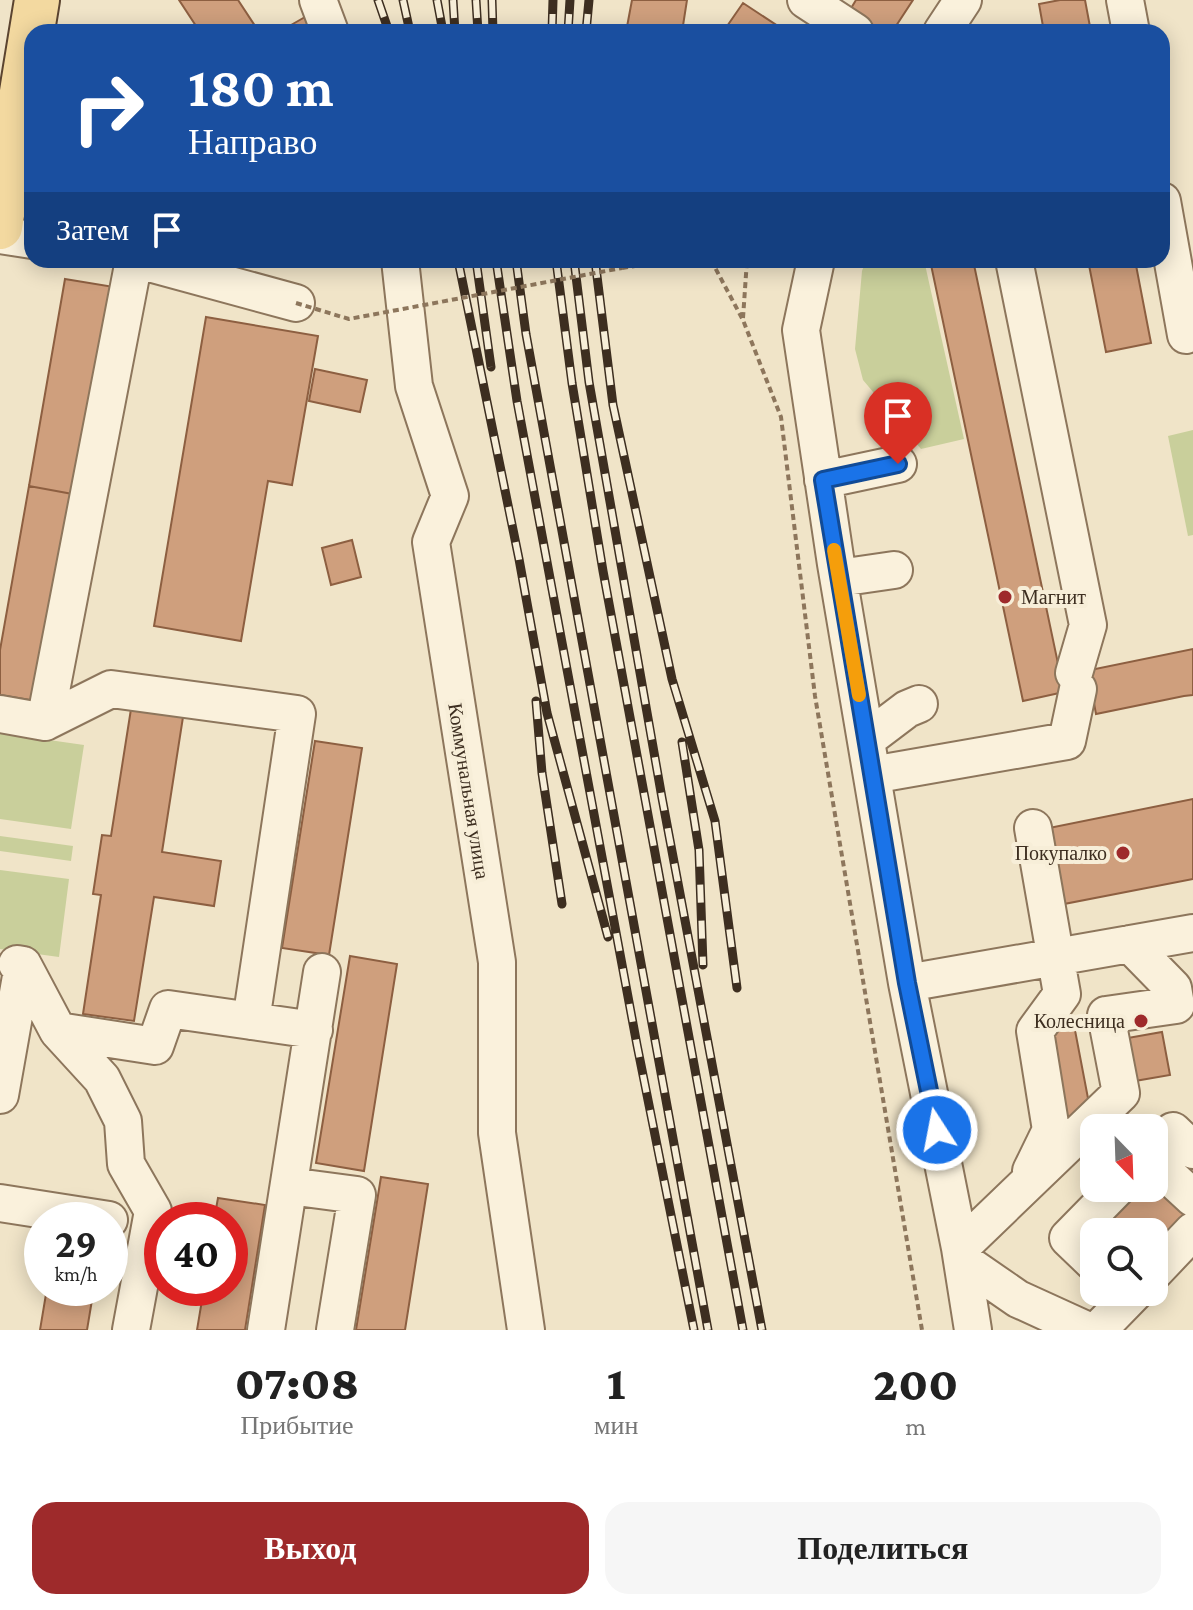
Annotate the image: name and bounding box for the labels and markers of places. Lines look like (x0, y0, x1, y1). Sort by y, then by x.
pin (864, 382, 932, 464)
place label: Магнит (1021, 586, 1086, 608)
marker: Магнит (996, 588, 1014, 606)
place label: Покупалко (1015, 842, 1107, 865)
marker: Покупалко (1114, 844, 1132, 862)
place label: Колесница (1034, 1010, 1125, 1033)
marker: Колесница (1132, 1012, 1150, 1030)

